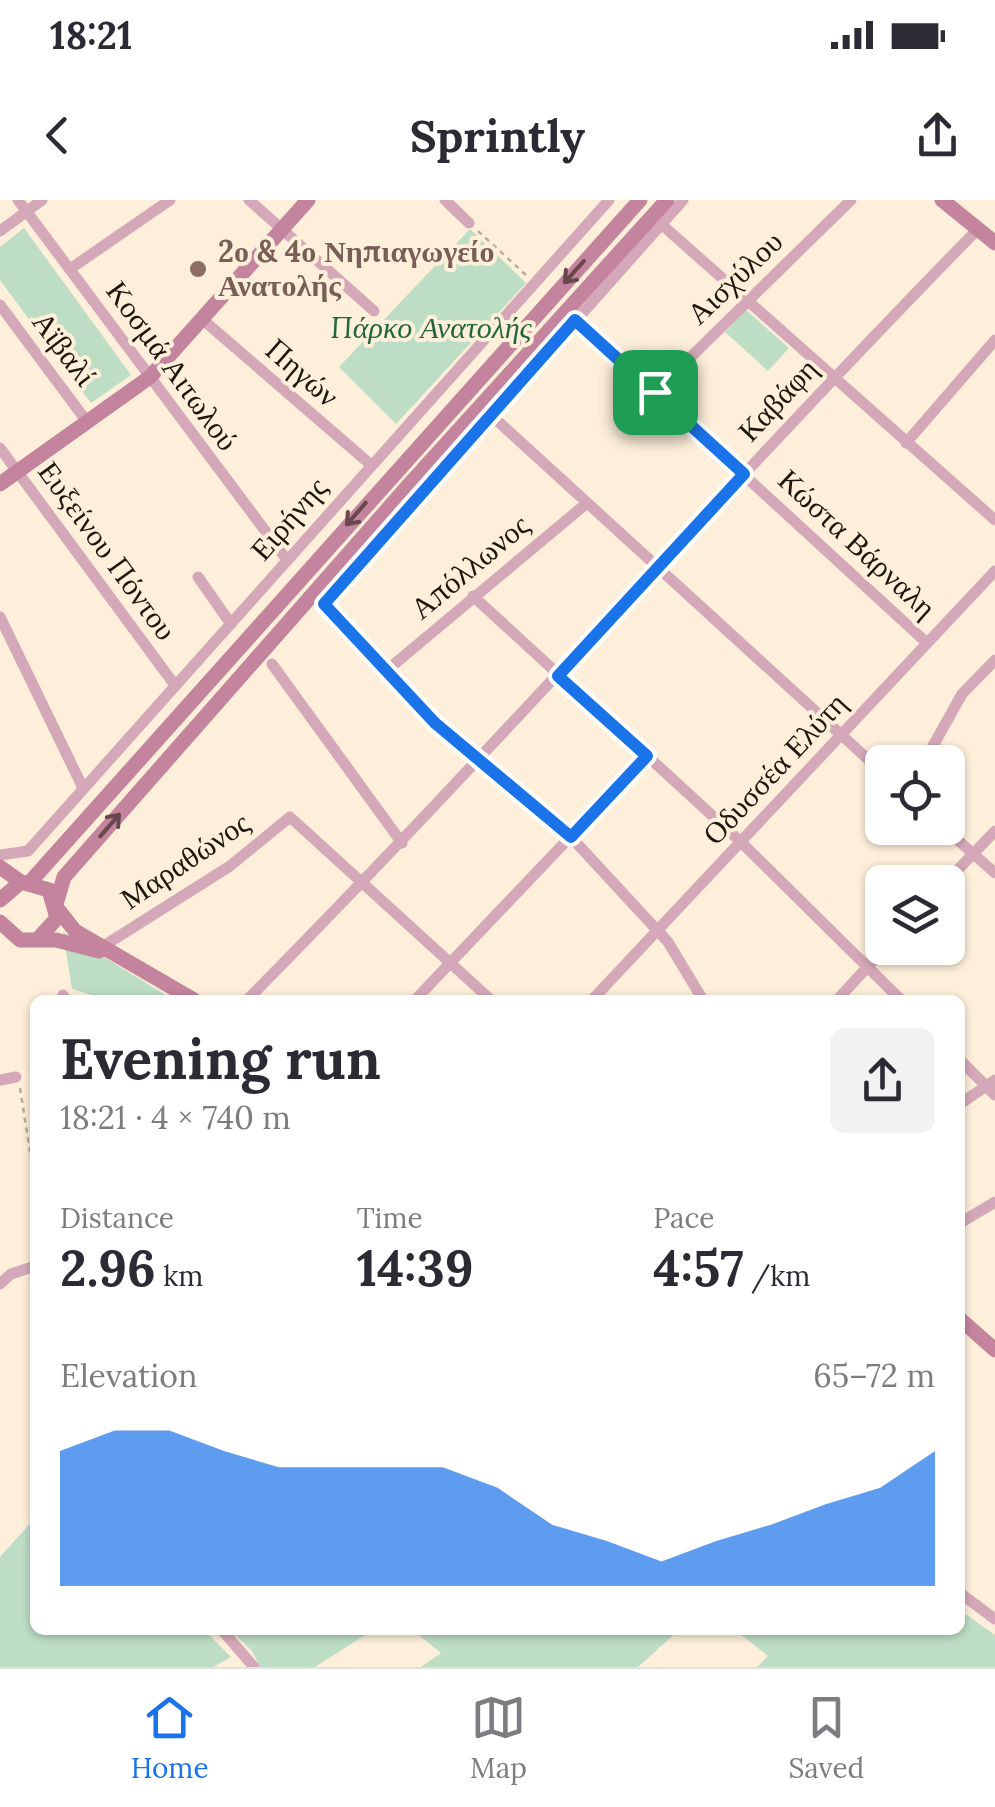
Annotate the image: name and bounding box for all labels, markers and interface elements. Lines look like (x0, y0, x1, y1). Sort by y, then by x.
text: 18:21 (50, 11, 132, 59)
text: Sprintly (410, 107, 585, 164)
icon: back (30, 108, 85, 163)
icon: share (910, 108, 965, 163)
street label: Αισχύλου (678, 222, 790, 332)
place label: 2ο & 4ο Νηπιαγωγείο Ανατολής (218, 232, 494, 304)
marker: 2ο & 4ο Νηπιαγωγείο Ανατολής (187, 258, 209, 280)
one-way arrow (563, 259, 586, 284)
street label: Κοσμά Αιτωλού (98, 273, 247, 458)
street label: Αϊβαλί (25, 304, 105, 393)
park label: Πάρκο Ανατολής (330, 308, 533, 346)
street label: Πηγών (258, 330, 347, 414)
pin (613, 350, 698, 435)
street label: Καβάφη (729, 350, 825, 449)
icon: arrive (628, 365, 683, 420)
street label: Ευξείνου Πόντου (30, 454, 185, 647)
street label: Κώστα Βάρναλη (771, 460, 945, 626)
street label: Ειρήνης (242, 469, 335, 568)
one-way arrow (346, 500, 368, 526)
street label: Απόλλωνος (402, 506, 537, 627)
street label: Οδυσσέα Ελύτη (694, 684, 854, 852)
map controls (865, 745, 965, 965)
button: locate (865, 745, 965, 845)
street label: Μαραθώνος (113, 803, 256, 917)
one-way arrow (98, 813, 121, 838)
button: layers (865, 865, 965, 965)
text: Evening run (60, 1024, 381, 1094)
button: share (830, 1028, 935, 1133)
text: 18:21 · 4 × 740 m (60, 1097, 291, 1138)
text: Distance (60, 1200, 174, 1236)
text: Time (357, 1200, 423, 1236)
text: Pace (653, 1200, 714, 1236)
text: 2.96 (60, 1236, 156, 1300)
text: 14:39 (357, 1236, 474, 1300)
text: 4:57 (653, 1236, 744, 1300)
text: km (156, 1258, 203, 1294)
text: /km (744, 1258, 810, 1294)
text: Elevation (60, 1355, 197, 1396)
text: 65–72 m (813, 1355, 935, 1396)
tab: Home (131, 1690, 209, 1786)
tab: Map (470, 1690, 527, 1786)
tab: Saved (788, 1690, 864, 1786)

